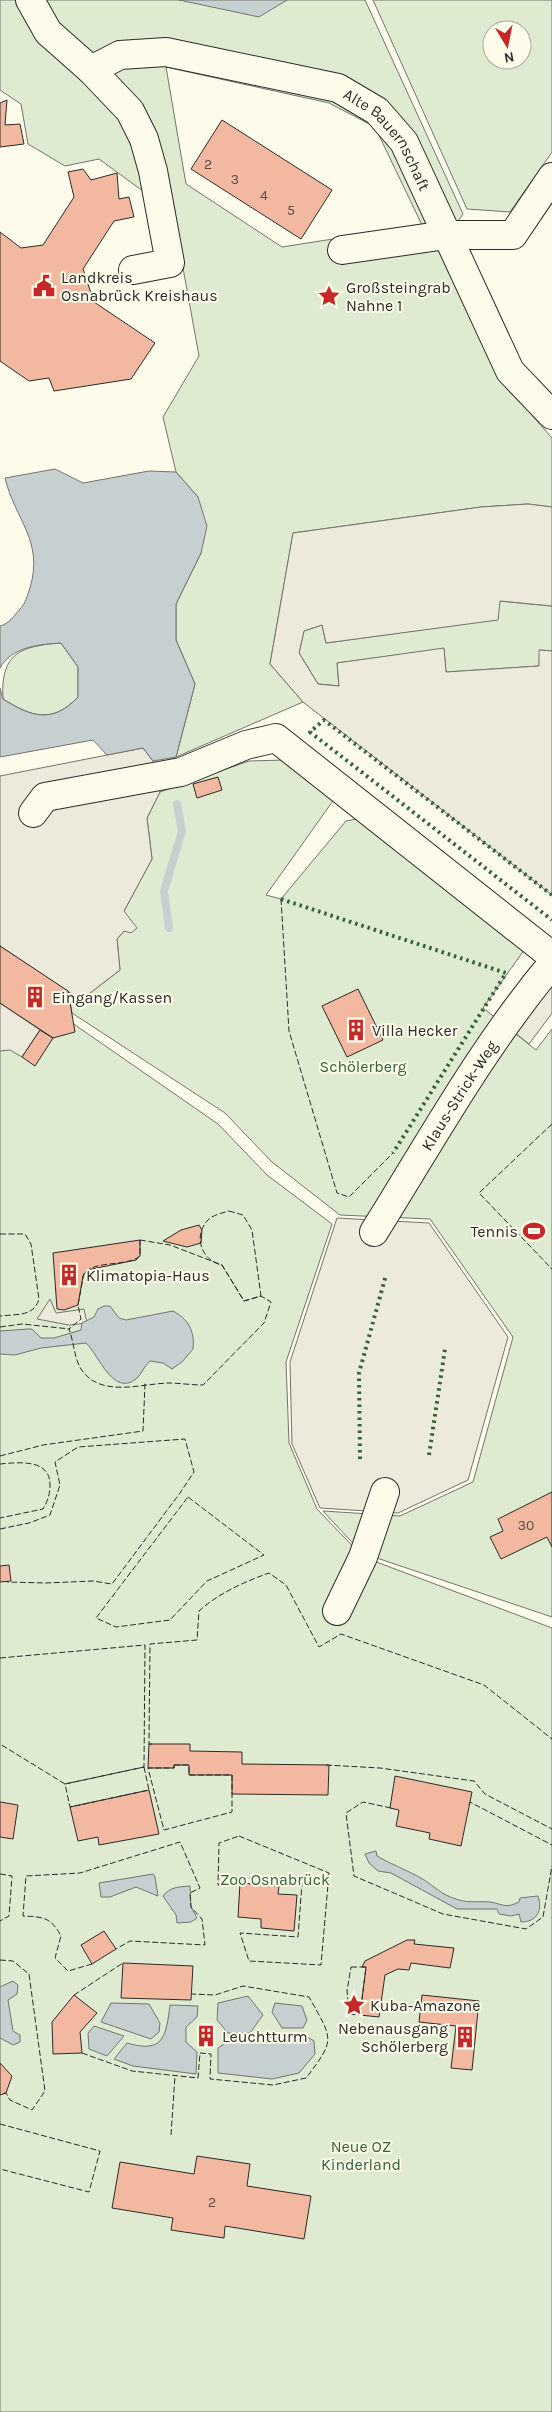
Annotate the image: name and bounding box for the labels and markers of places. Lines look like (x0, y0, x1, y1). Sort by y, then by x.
place label: Landkreis Osnabrück Kreishaus (61, 268, 218, 305)
public building icon: Landkreis Osnabrück Kreishaus (31, 273, 57, 299)
place label: Großsteingrab Nahne 1 (346, 278, 451, 315)
place icon: Großsteingrab Nahne 1 (316, 283, 342, 309)
building icon: Eingang/Kassen (22, 984, 48, 1010)
place label: Eingang/Kassen (52, 988, 172, 1007)
building icon: Villa Hecker (343, 1017, 369, 1043)
place label: Villa Hecker (372, 1021, 458, 1040)
sports icon: Tennis (521, 1218, 547, 1244)
place label: Tennis (470, 1222, 518, 1241)
building icon: Klimatopia-Haus (56, 1262, 82, 1288)
place label: Klimatopia-Haus (86, 1266, 210, 1285)
place icon: Kuba-Amazone (341, 1992, 367, 2018)
place label: Kuba-Amazone (370, 1996, 480, 2015)
place label: Nebenausgang Schölerberg (338, 2019, 448, 2056)
building icon: Leuchtturm (193, 2023, 219, 2049)
building icon: Nebenausgang Schölerberg (452, 2024, 478, 2050)
place label: Leuchtturm (222, 2027, 308, 2046)

